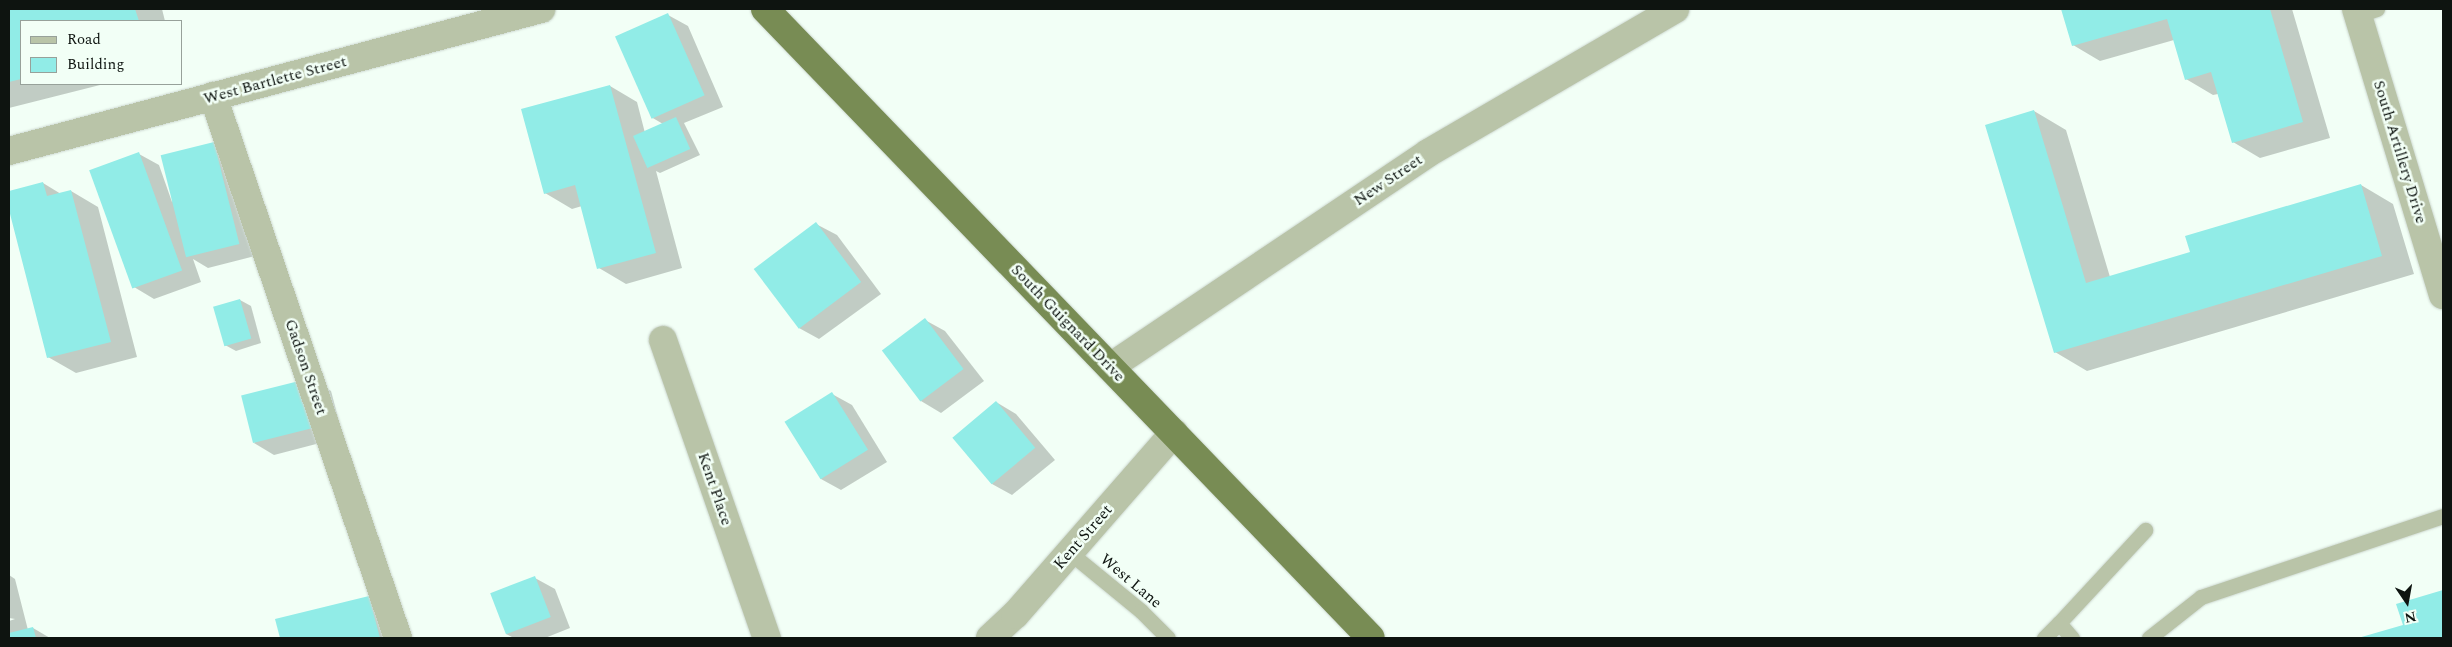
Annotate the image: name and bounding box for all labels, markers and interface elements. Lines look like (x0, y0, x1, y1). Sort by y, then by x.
legend (20, 20, 182, 85)
text: Road (67, 28, 101, 51)
street label: West Bartlette Street (201, 52, 349, 108)
text: Building (67, 53, 124, 76)
street label: South Artillery Drive (2369, 78, 2431, 226)
street label: New Street (1350, 150, 1426, 210)
street label: South Guignard Drive (1007, 260, 1129, 386)
street label: Gadson Street (281, 317, 331, 417)
street label: Kent Place (694, 450, 736, 528)
street label: Kent Street (1050, 501, 1116, 573)
street label: West Lane (1096, 550, 1166, 612)
north arrow (2382, 577, 2432, 627)
text: N (2402, 606, 2418, 629)

